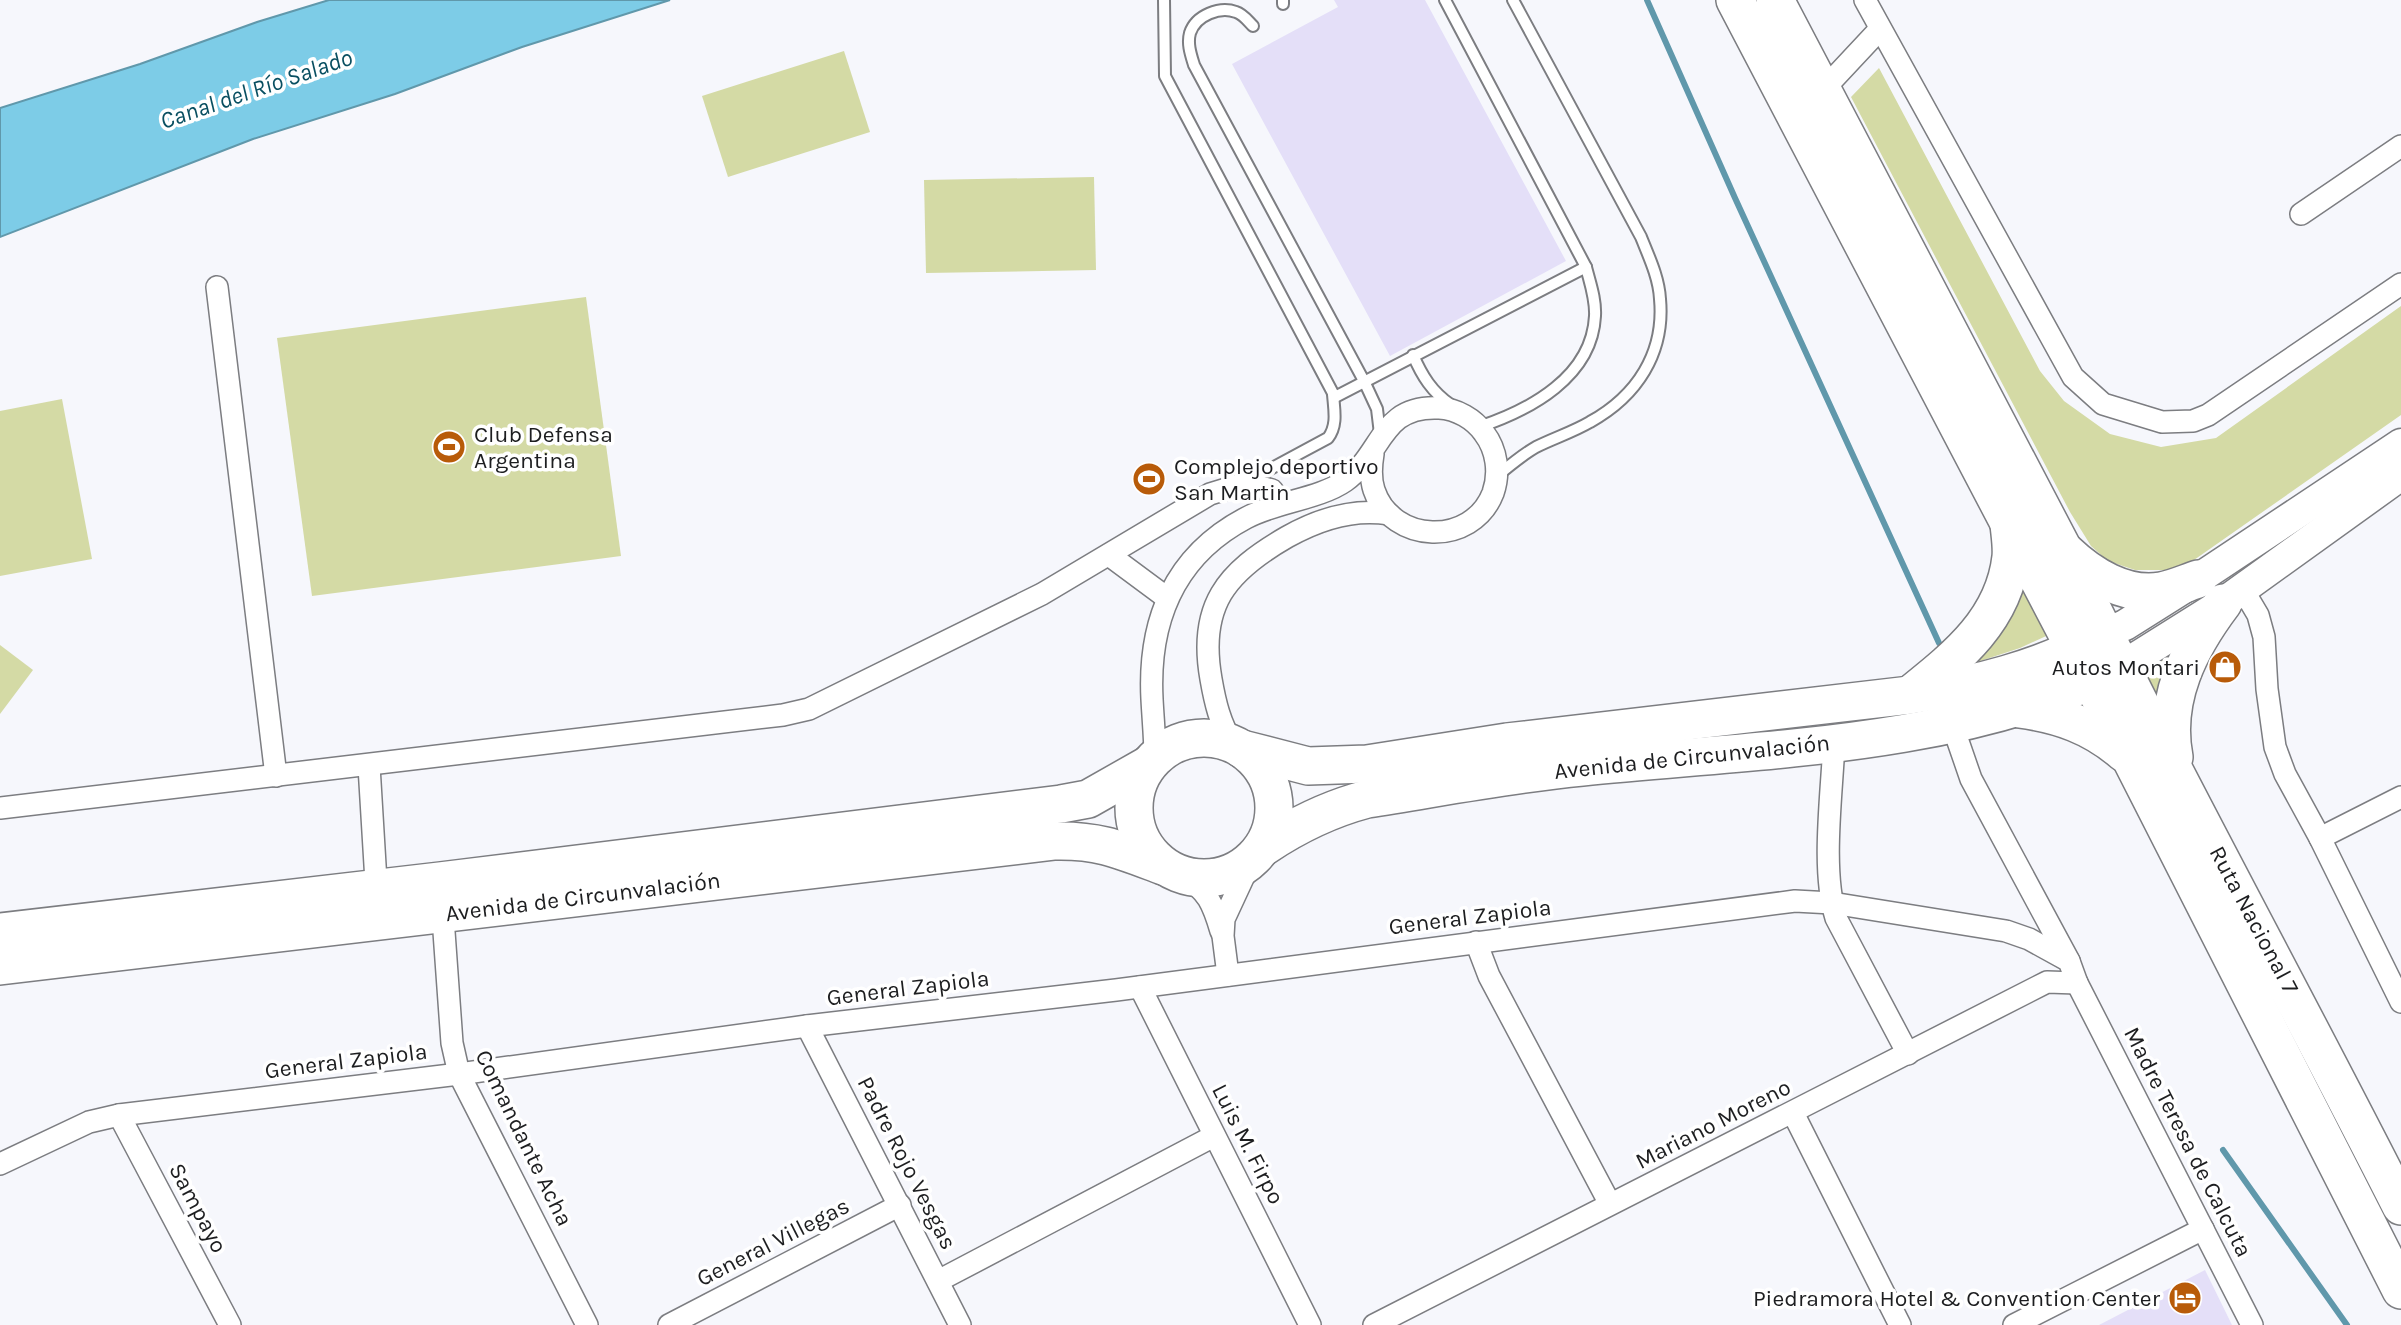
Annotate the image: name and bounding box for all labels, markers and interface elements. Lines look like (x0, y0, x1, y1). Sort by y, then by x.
water label: Canal del Río Salado (156, 43, 356, 135)
place label: Club Defensa Argentina (474, 421, 613, 474)
sports icon: Club Defensa Argentina (430, 428, 468, 466)
place label: Complejo deportivo San Martin (1174, 453, 1379, 506)
sports icon: Complejo deportivo San Martin (1130, 460, 1168, 498)
shop icon: Autos Montari (2206, 648, 2244, 686)
place label: Autos Montari (2052, 654, 2200, 681)
street label: Avenida de Circunvalación (1553, 729, 1831, 785)
street label: Ruta Nacional 7 (2204, 841, 2304, 999)
street label: Avenida de Circunvalación (444, 867, 722, 927)
street label: General Zapiola (1387, 894, 1553, 940)
street label: General Zapiola (825, 965, 991, 1011)
street label: Madre Teresa de Calcuta (2118, 1022, 2258, 1262)
street label: General Zapiola (263, 1038, 429, 1084)
street label: Comandante Acha (470, 1046, 578, 1230)
street label: Padre Rojo Vesgas (852, 1072, 962, 1254)
street label: Mariano Moreno (1631, 1073, 1795, 1175)
street label: Luis M. Firpo (1206, 1079, 1290, 1209)
street label: Sampayo (163, 1159, 233, 1257)
street label: General Villegas (692, 1192, 854, 1292)
hotel icon: Piedramora Hotel & Convention Center (2166, 1279, 2204, 1317)
place label: Piedramora Hotel & Convention Center (1753, 1285, 2161, 1312)

